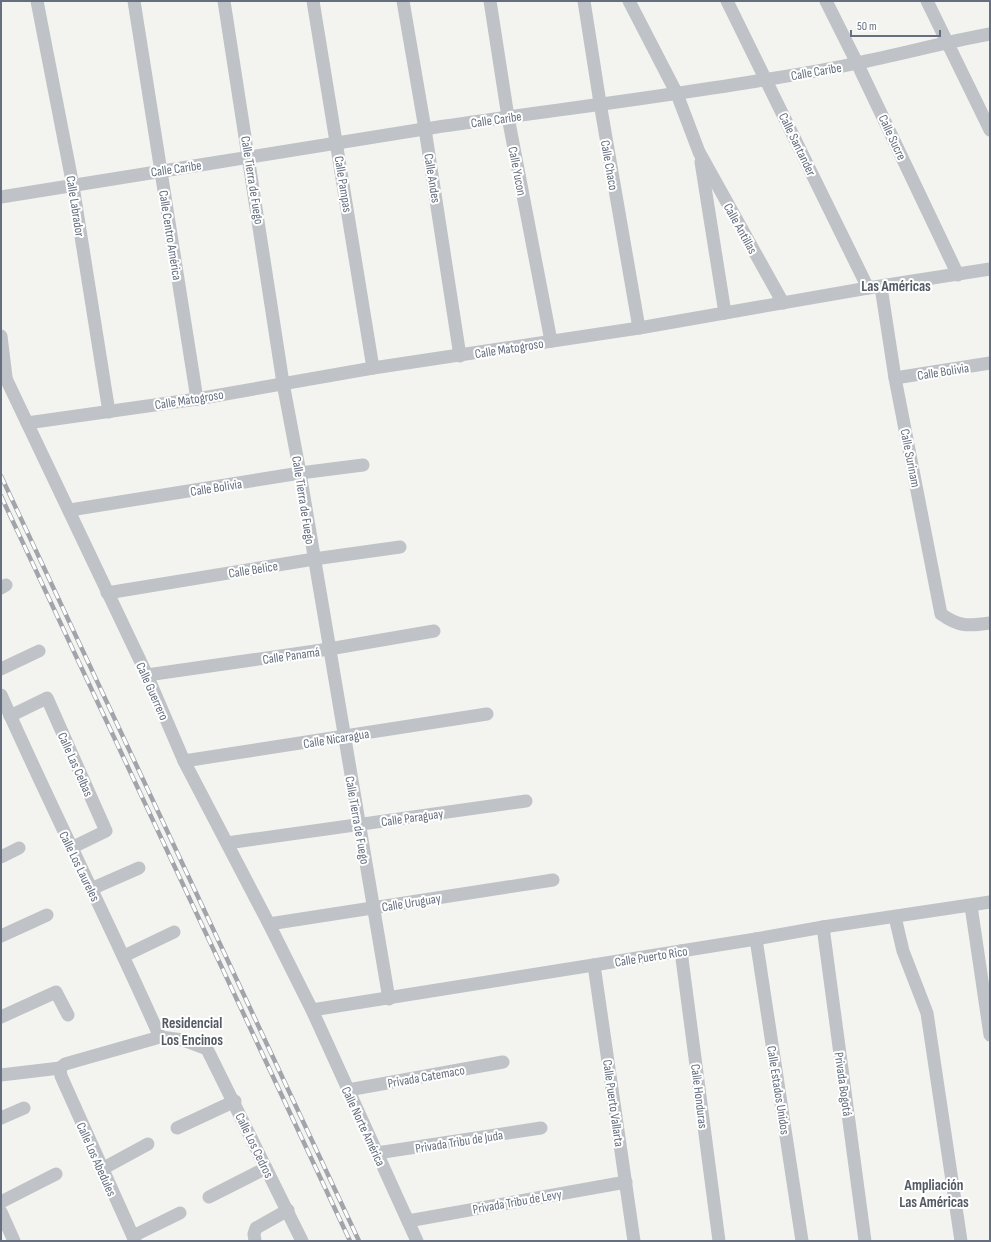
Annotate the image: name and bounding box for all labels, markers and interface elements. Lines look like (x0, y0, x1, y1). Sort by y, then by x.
scale bar (851, 12, 940, 38)
text: 50 m (857, 19, 877, 34)
street label: Calle Caribe (790, 60, 843, 84)
street label: Calle Caribe (470, 109, 523, 131)
street label: Calle Santander (775, 110, 819, 179)
street label: Calle Sucre (875, 112, 910, 163)
street label: Calle Tierra de Fuego (237, 135, 267, 226)
street label: Calle Chaco (597, 139, 621, 191)
street label: Calle Yucon (504, 145, 530, 197)
street label: Calle Andes (420, 152, 444, 204)
street label: Calle Pampas (331, 155, 355, 214)
street label: Calle Caribe (150, 158, 203, 180)
street label: Calle Labrador (62, 175, 88, 238)
street label: Calle Centro América (155, 189, 185, 281)
street label: Calle Antillas (720, 200, 761, 257)
district label: Las Américas (861, 277, 931, 296)
street label: Calle Matogroso (474, 336, 545, 362)
street label: Calle Bolivia (916, 360, 970, 384)
street label: Calle Matogroso (154, 387, 225, 413)
street label: Calle Surinam (897, 428, 924, 489)
street label: Calle Tierra de Fuego (288, 455, 318, 546)
street label: Calle Bolivia (189, 476, 243, 500)
street label: Calle Belice (227, 558, 279, 582)
street label: Calle Panamá (262, 644, 321, 668)
street label: Calle Guerrero (132, 660, 172, 723)
street label: Calle Nicaragua (302, 726, 370, 752)
street label: Calle Las Celbas (54, 730, 96, 799)
street label: Calle Tierra de Fuego (341, 775, 373, 866)
street label: Calle Paraguay (380, 806, 444, 830)
street label: Calle Los Laureles (55, 829, 103, 905)
street label: Calle Uruguay (381, 890, 442, 916)
street label: Calle Puerto Rico (614, 943, 689, 971)
district label: Residencial Los Encinos (161, 1014, 223, 1050)
street label: Calle Estados Unidos (763, 1045, 793, 1136)
street label: Privada Bogotá (831, 1051, 855, 1117)
street label: Calle Puerto Vallarta (599, 1059, 627, 1148)
street label: Privada Catemaco (386, 1062, 466, 1092)
street label: Calle Honduras (687, 1063, 711, 1130)
street label: Calle Norte América (338, 1084, 388, 1169)
street label: Calle Los Cedros (231, 1110, 277, 1181)
street label: Calle Los Abedules (73, 1120, 120, 1199)
street label: Privada Tribu de Juda (414, 1127, 504, 1157)
district label: Ampliación Las Américas (899, 1176, 969, 1212)
street label: Privada Tribu de Levy (472, 1186, 563, 1218)

